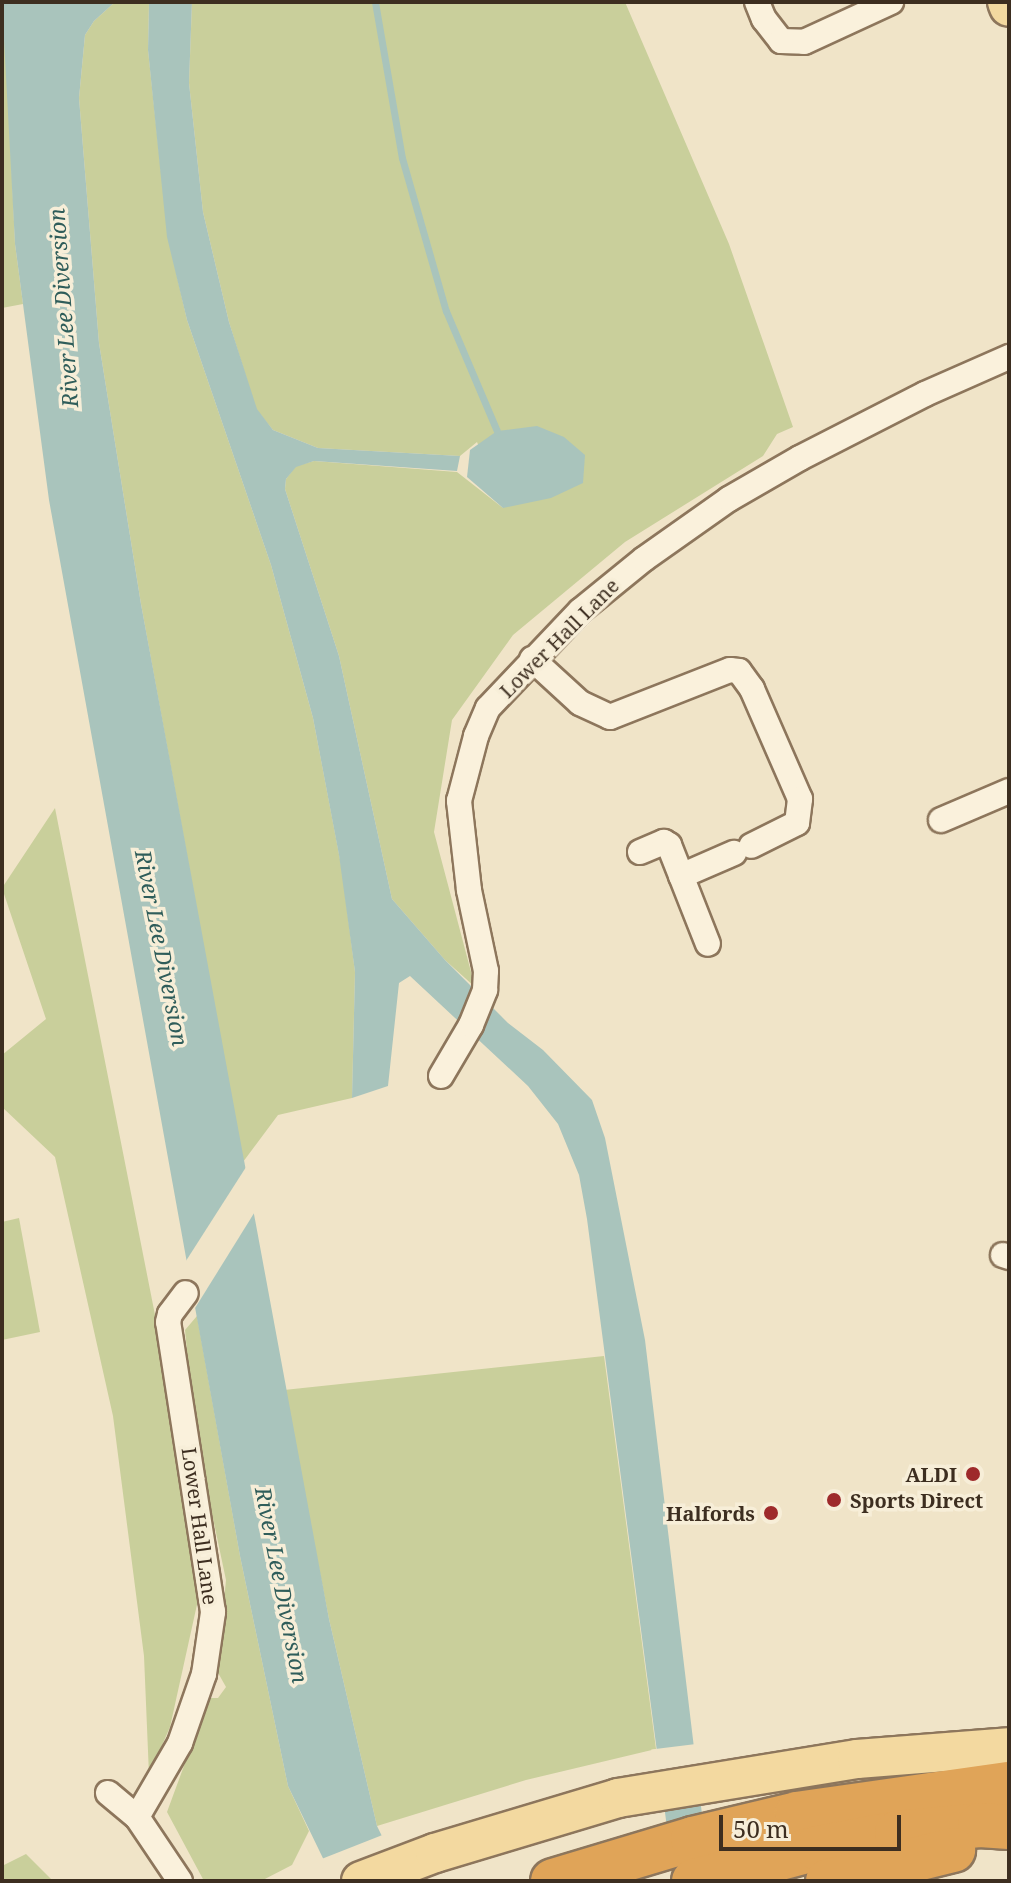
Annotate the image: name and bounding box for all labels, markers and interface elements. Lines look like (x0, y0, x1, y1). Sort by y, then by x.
water label: River Lee Diversion (43, 208, 83, 408)
street label: Lower Hall Lane (494, 573, 624, 703)
water label: River Lee Diversion (130, 848, 194, 1048)
street label: Lower Hall Lane (177, 1446, 223, 1606)
place label: ALDI (906, 1462, 957, 1486)
marker: ALDI (964, 1465, 982, 1483)
water label: River Lee Diversion (250, 1485, 314, 1685)
place label: Sports Direct (850, 1488, 983, 1512)
marker: Sports Direct (825, 1491, 843, 1509)
place label: Halfords (666, 1501, 755, 1525)
marker: Halfords (762, 1504, 780, 1522)
scale bar (723, 1799, 905, 1849)
text: 50 m (733, 1812, 789, 1845)

